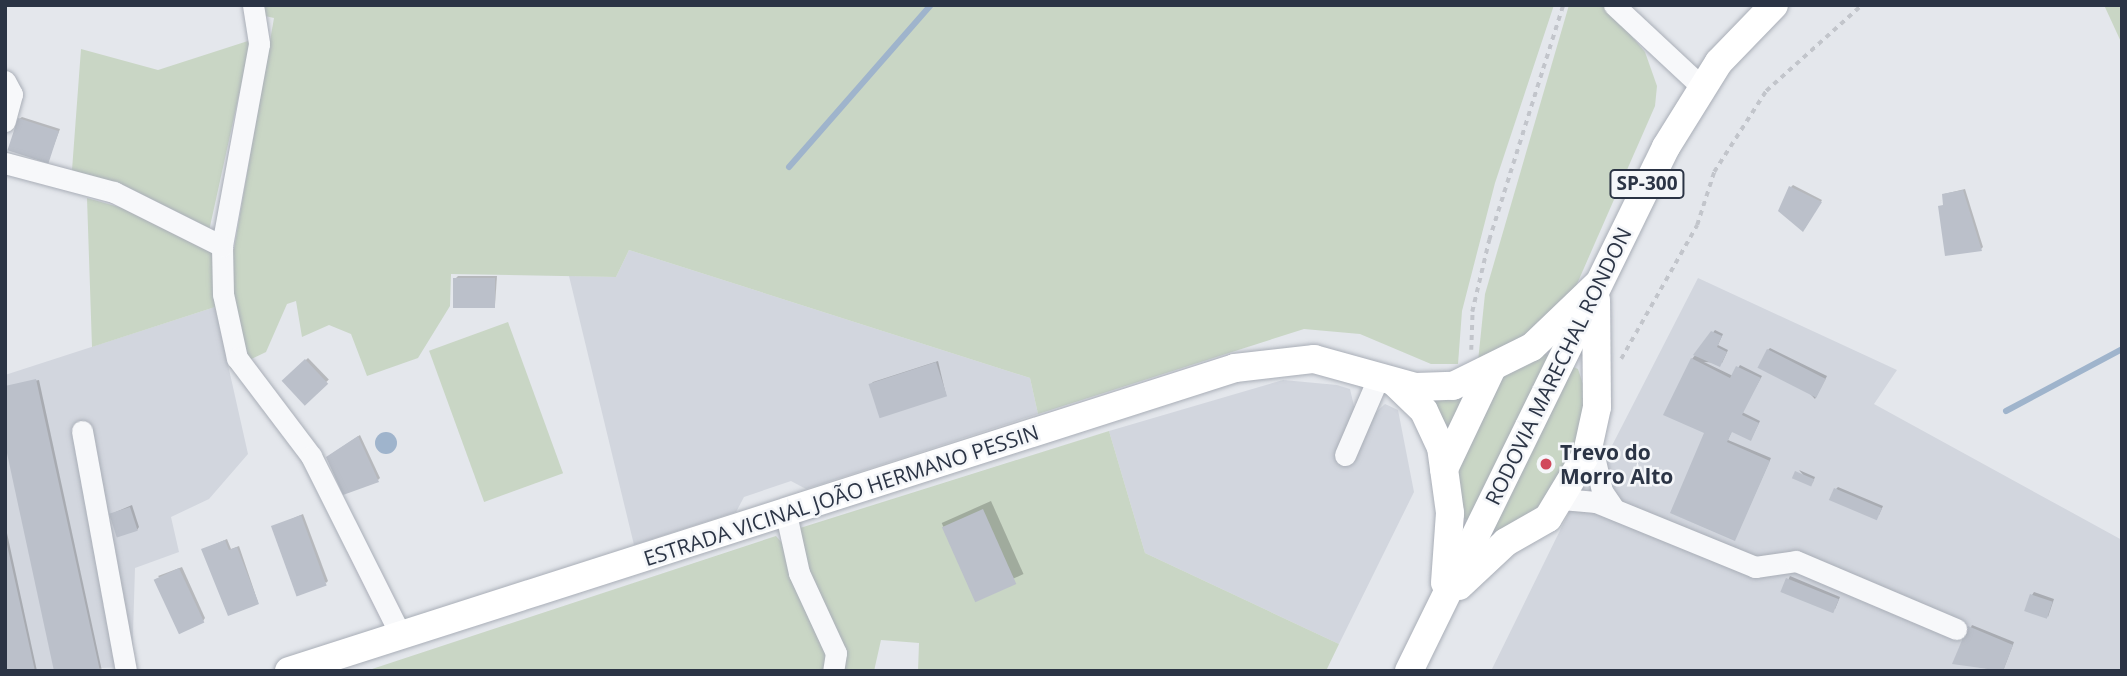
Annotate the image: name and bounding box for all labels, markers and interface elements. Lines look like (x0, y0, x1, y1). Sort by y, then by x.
road number: SP-300 (1608, 168, 1686, 200)
street label: RODOVIA MARECHAL RONDON (1480, 223, 1636, 509)
street label: ESTRADA VICINAL JOÃO HERMANO PESSIN (640, 419, 1042, 571)
place label: Trevo do Morro Alto (1560, 439, 1673, 489)
marker: Trevo do Morro Alto (1538, 456, 1554, 472)

